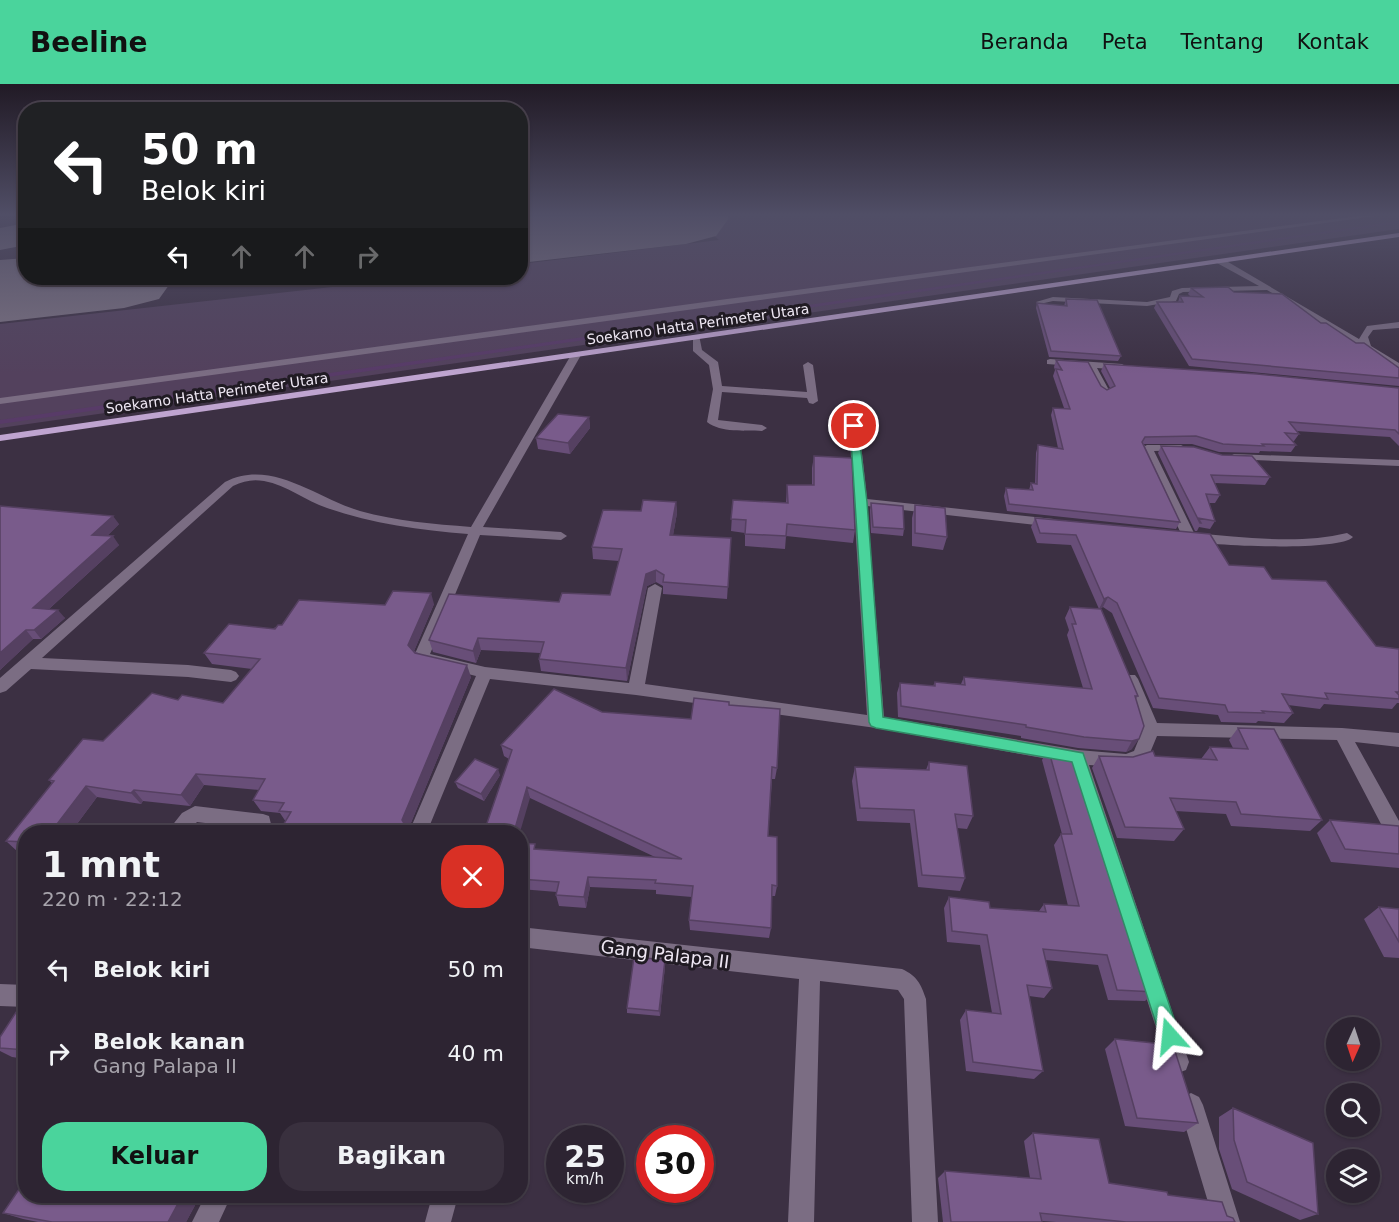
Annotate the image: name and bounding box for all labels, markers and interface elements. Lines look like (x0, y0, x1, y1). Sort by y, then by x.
text: Beeline (30, 26, 147, 59)
text: Beranda (980, 30, 1069, 54)
text: Peta (1102, 30, 1148, 54)
text: Tentang (1181, 30, 1264, 54)
text: Kontak (1297, 30, 1369, 54)
text: 50 m (141, 125, 258, 174)
icon: left (42, 126, 120, 204)
text: Belok kiri (141, 175, 266, 206)
icon: left (162, 240, 195, 273)
icon: ahead (225, 240, 258, 273)
icon: ahead (288, 240, 321, 273)
icon: right (351, 240, 384, 273)
street label: Soekarno Hatta Perimeter Utara (586, 300, 810, 348)
street label: Soekarno Hatta Perimeter Utara (105, 369, 329, 417)
pin (828, 400, 879, 451)
icon: arrive (837, 409, 870, 442)
text: 1 mnt (42, 844, 160, 885)
button: close (441, 845, 504, 908)
text: 220 m · 22:12 (42, 887, 183, 911)
street label: Gang Palapa II (599, 936, 731, 972)
icon: left (42, 953, 75, 986)
text: Belok kiri (93, 957, 210, 982)
text: 50 m (448, 957, 504, 982)
position arrow (1138, 1004, 1202, 1068)
north arrow (1326, 1017, 1380, 1071)
map controls (1326, 1017, 1380, 1203)
text: Belok kanan (93, 1029, 245, 1054)
icon: right (42, 1037, 75, 1070)
text: 40 m (448, 1041, 504, 1066)
text: Gang Palapa II (93, 1054, 237, 1078)
button: search (1326, 1083, 1380, 1137)
button: Keluar (42, 1122, 267, 1191)
button: Bagikan (279, 1122, 504, 1191)
speed limit sign: 30 (636, 1125, 714, 1203)
text: 25 (564, 1139, 606, 1174)
button: layers (1326, 1149, 1380, 1203)
text: km/h (566, 1170, 604, 1188)

